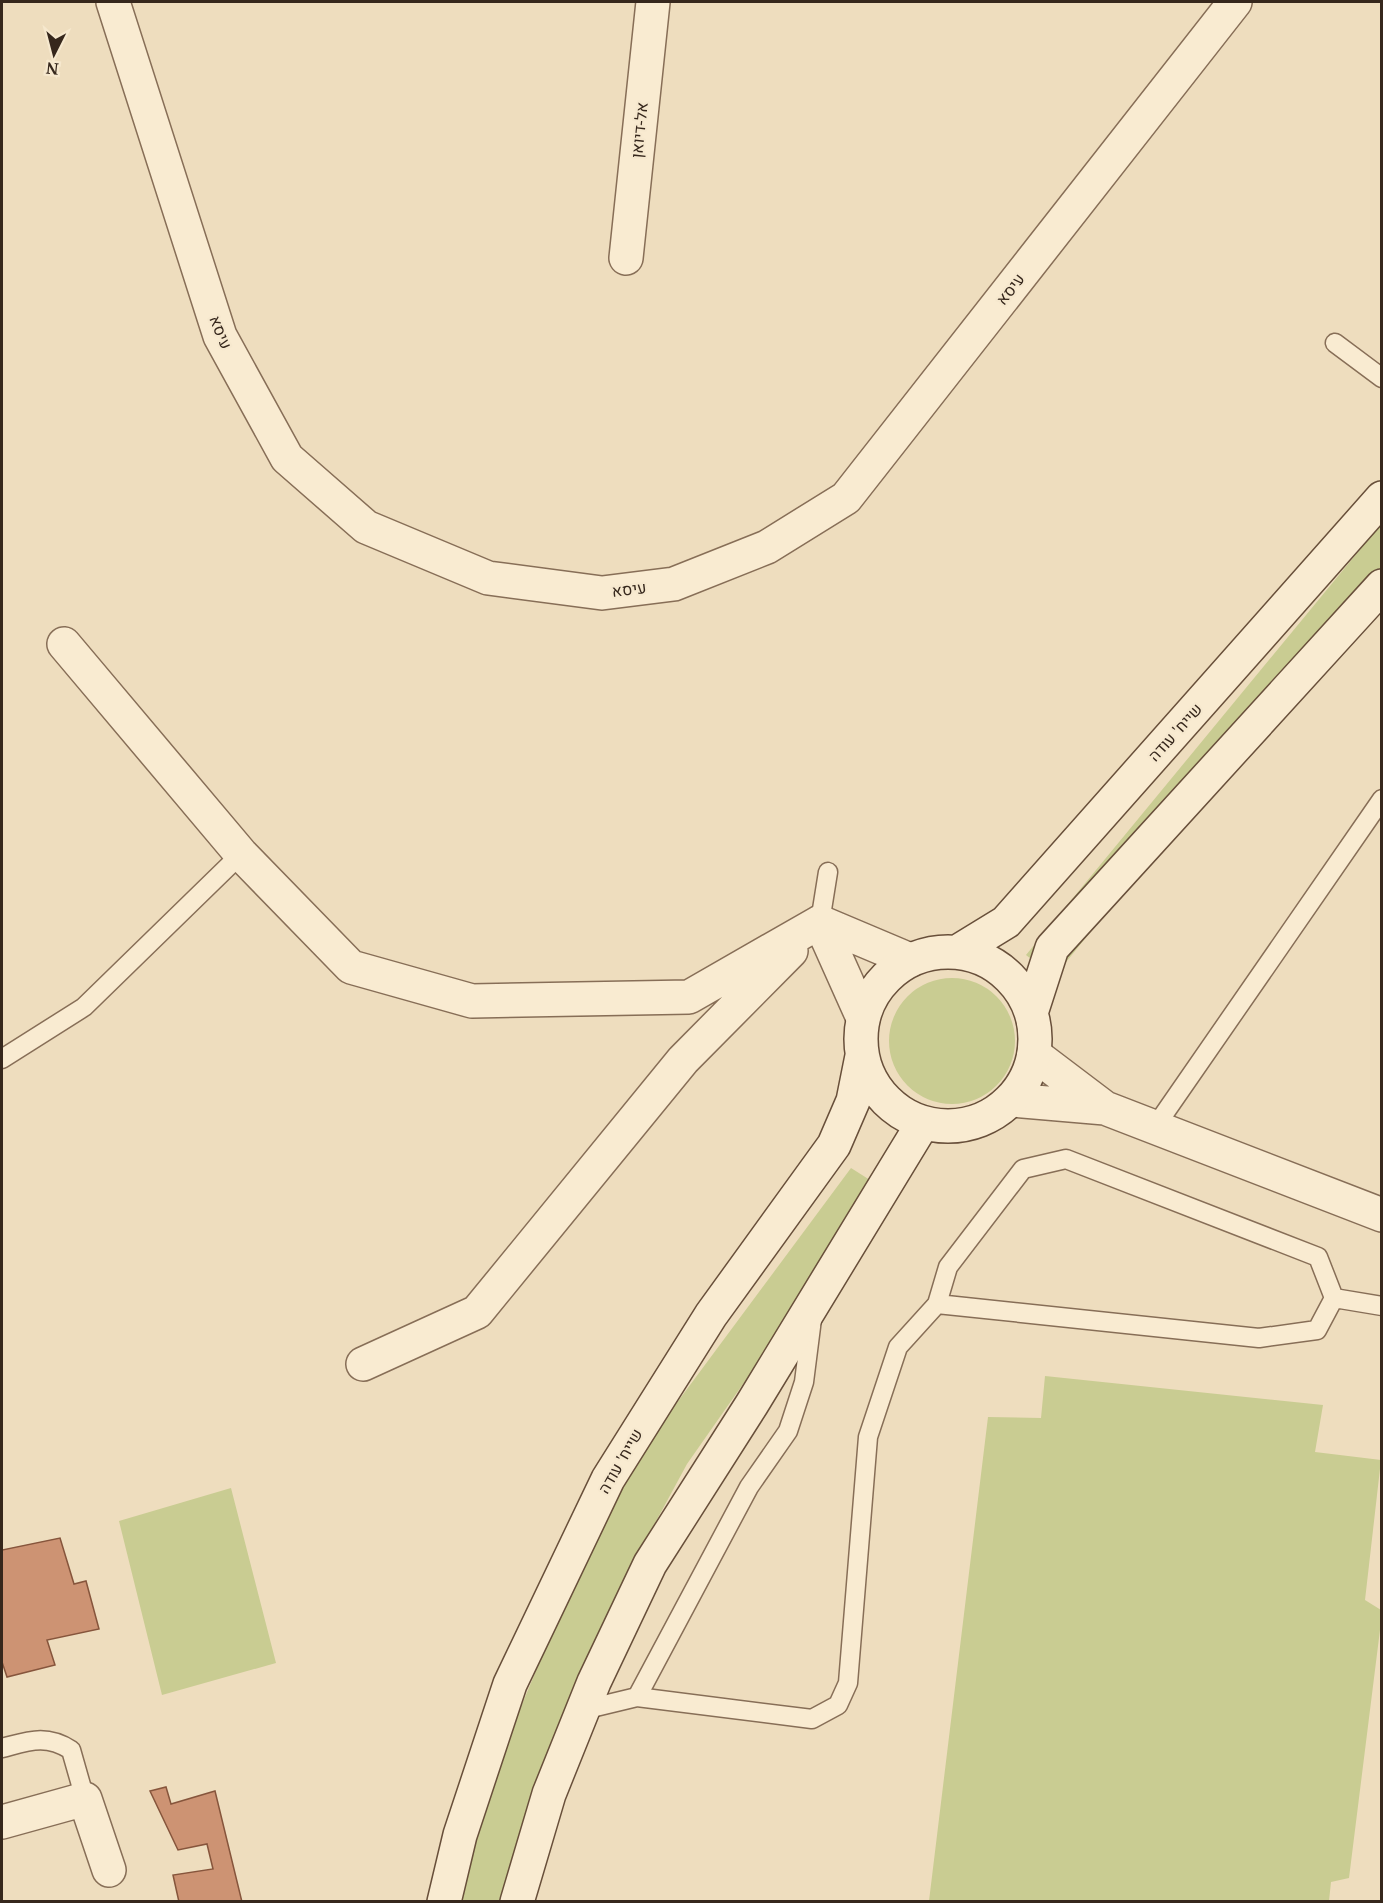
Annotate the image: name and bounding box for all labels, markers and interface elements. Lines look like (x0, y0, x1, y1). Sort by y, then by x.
north arrow (24, 24, 84, 84)
text: N (45, 57, 60, 81)
street label: אל-דיואן (625, 101, 653, 159)
street label: עיסא (991, 269, 1029, 309)
street label: עיסא (204, 312, 238, 352)
street label: עיסא (611, 576, 647, 602)
street label: שייח' עודה (1143, 698, 1207, 766)
street label: שייח' עודה (593, 1425, 647, 1497)

